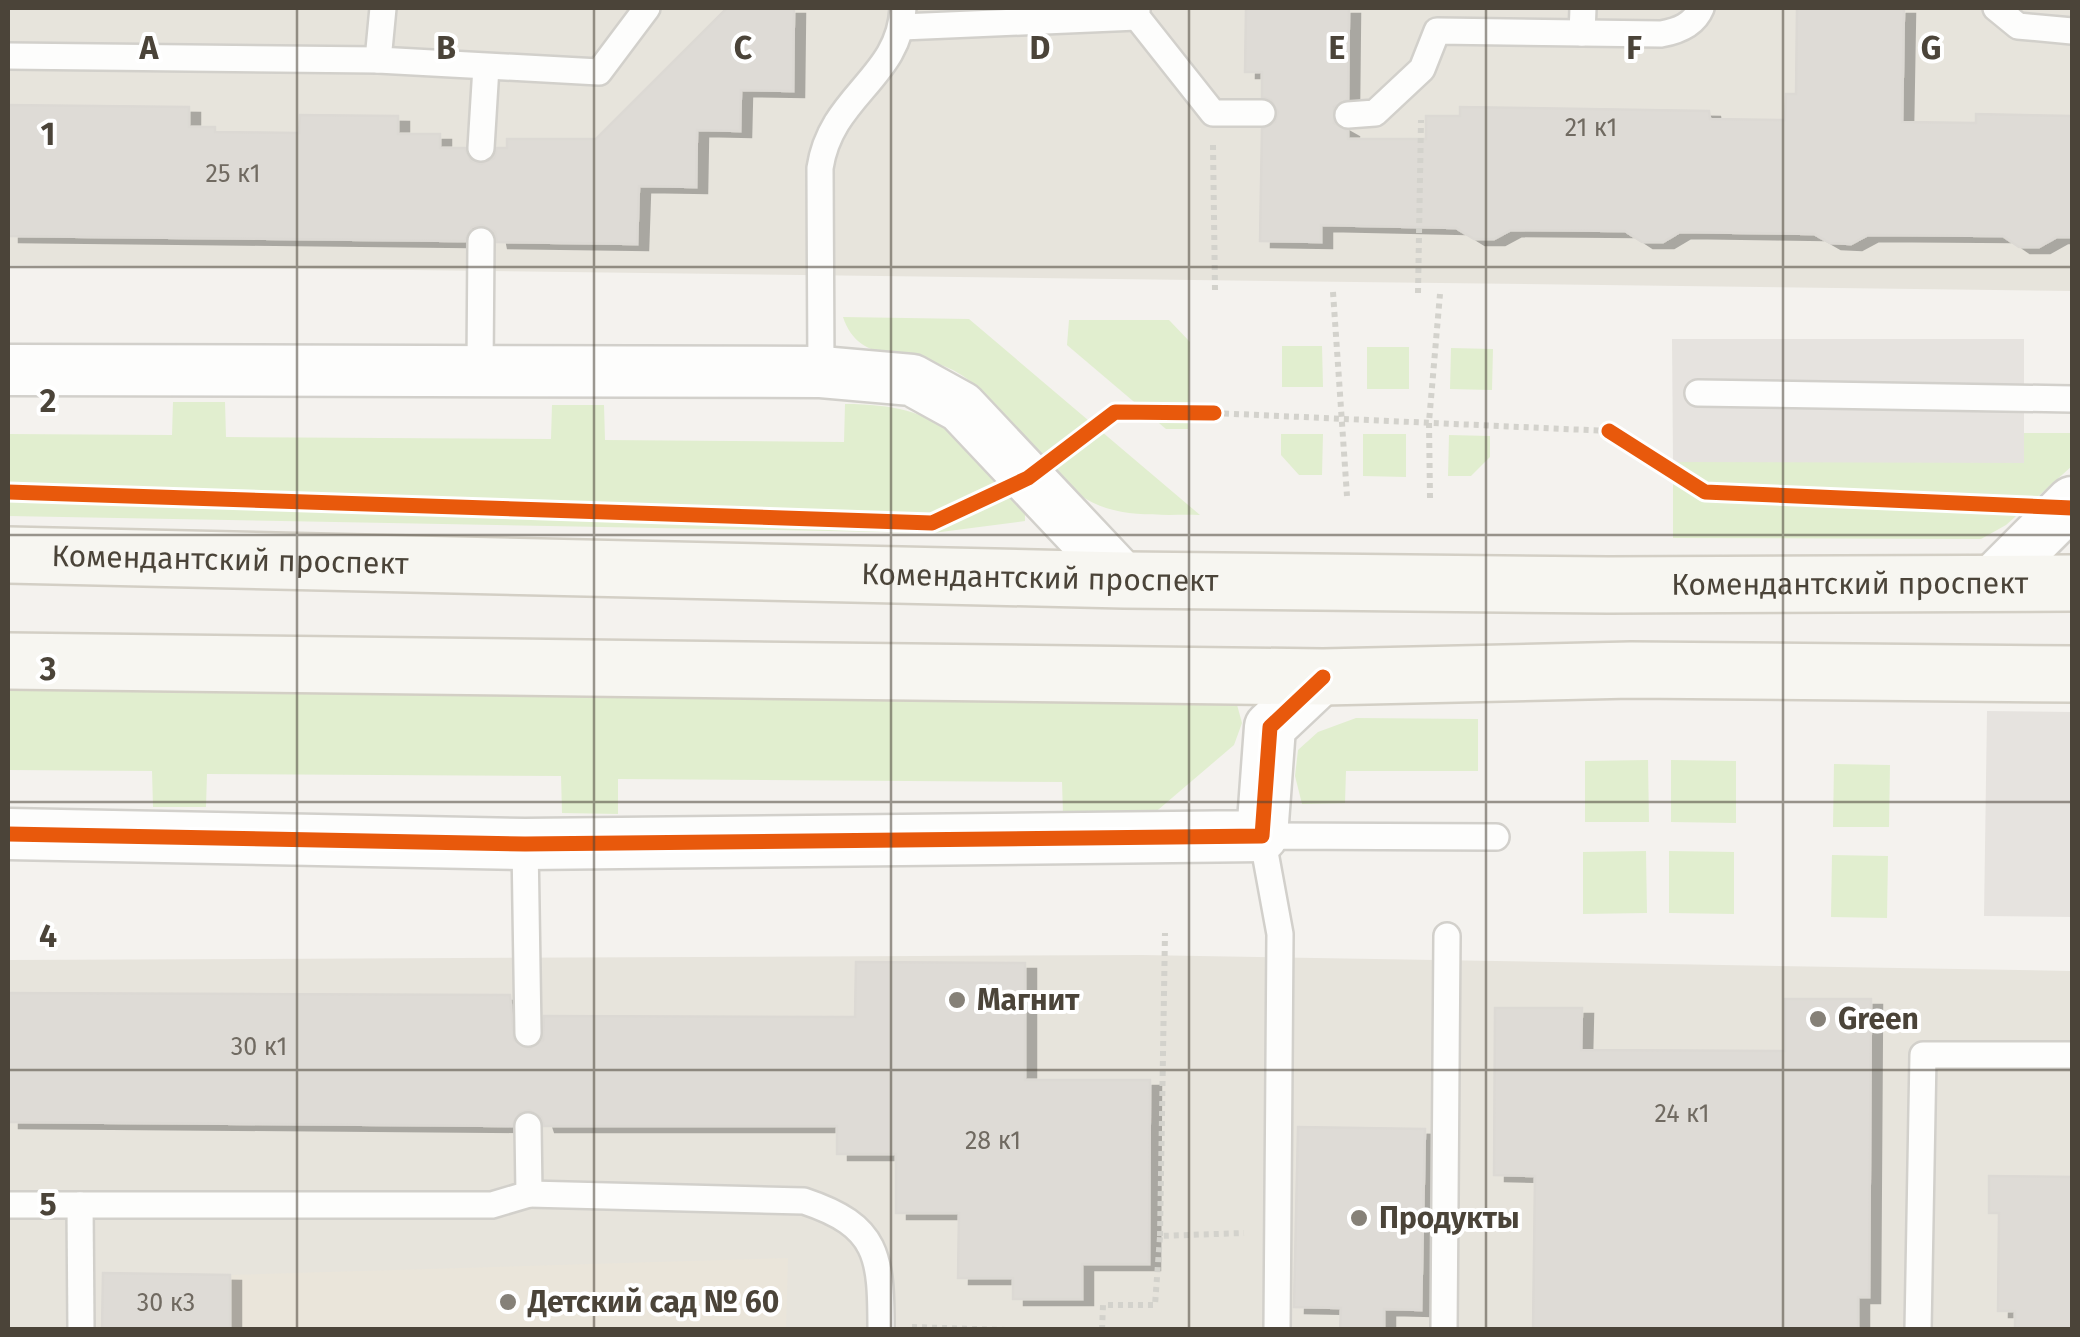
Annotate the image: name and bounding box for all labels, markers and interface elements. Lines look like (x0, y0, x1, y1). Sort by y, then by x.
text: A (139, 29, 160, 67)
text: B (436, 29, 456, 67)
text: C (734, 29, 753, 67)
text: D (1030, 29, 1050, 67)
text: E (1329, 29, 1345, 67)
text: F (1626, 29, 1642, 67)
text: G (1921, 29, 1941, 67)
house number: 21 к1 (1565, 113, 1617, 143)
text: 1 (41, 115, 55, 153)
house number: 25 к1 (206, 159, 260, 189)
text: 2 (40, 382, 56, 420)
street label: Комендантский проспект (51, 538, 409, 582)
street label: Комендантский проспект (861, 556, 1219, 599)
street label: Комендантский проспект (1671, 565, 2029, 603)
text: 3 (39, 650, 56, 688)
text: 4 (39, 917, 57, 955)
place label: Магнит (977, 982, 1080, 1018)
marker: Магнит (946, 989, 968, 1011)
place label: Green (1838, 1001, 1919, 1037)
marker: Green (1807, 1008, 1829, 1030)
house number: 30 к1 (231, 1032, 287, 1062)
house number: 24 к1 (1654, 1099, 1710, 1129)
house number: 28 к1 (965, 1126, 1021, 1156)
text: 5 (39, 1185, 57, 1223)
place label: Продукты (1379, 1200, 1520, 1236)
marker: Продукты (1348, 1207, 1370, 1229)
place label: Детский сад № 60 (527, 1284, 779, 1320)
house number: 30 к3 (137, 1288, 195, 1318)
marker: Детский сад № 60 (497, 1291, 519, 1313)

